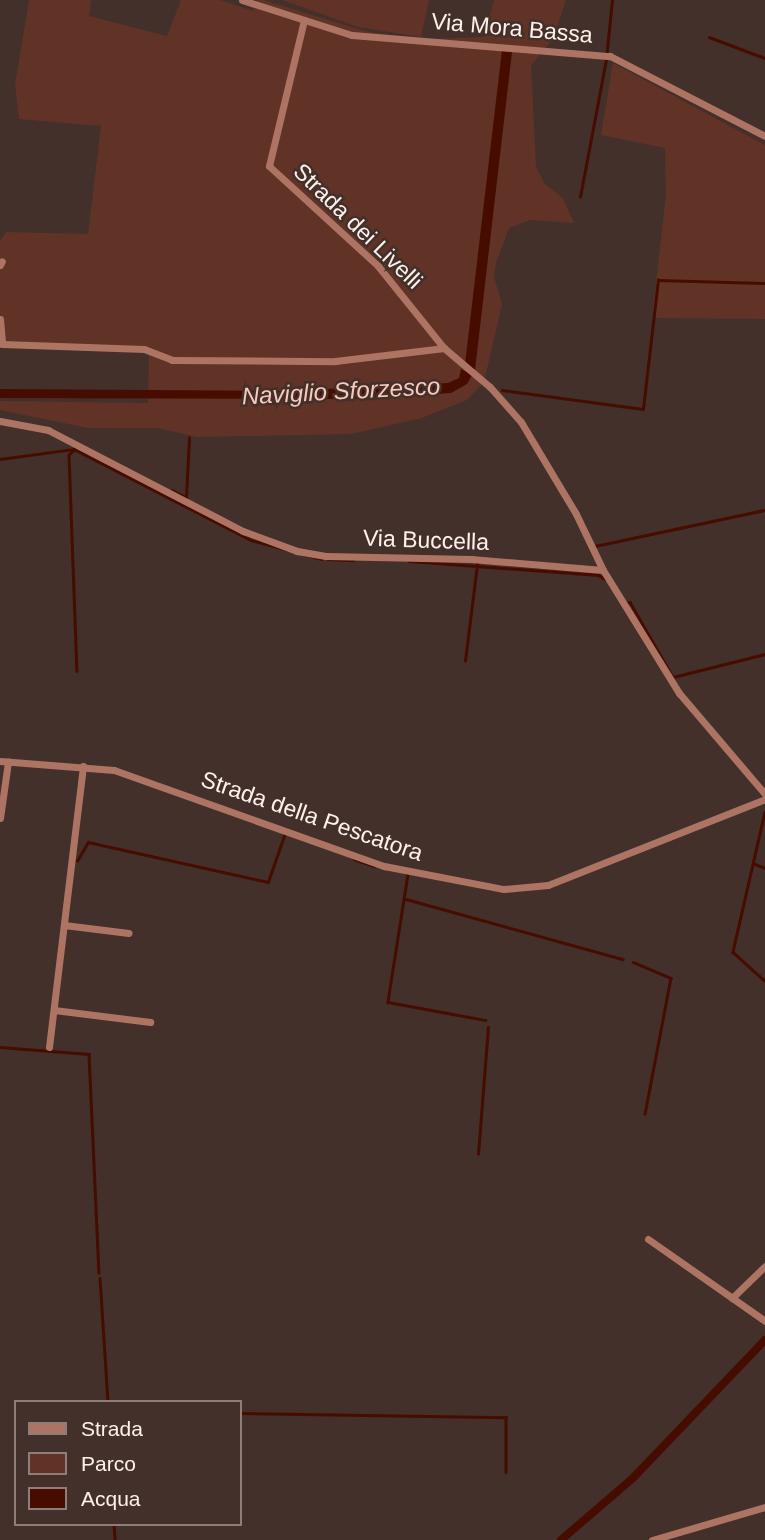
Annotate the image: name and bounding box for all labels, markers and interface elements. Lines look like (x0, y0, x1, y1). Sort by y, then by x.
street label: Via Mora Bassa (430, 7, 594, 49)
street label: Strada dei Livelli (288, 157, 428, 295)
water label: Naviglio Sforzesco (241, 371, 441, 411)
street label: Via Buccella (362, 524, 490, 556)
street label: Strada della Pescatora (197, 765, 427, 867)
legend (14, 1400, 242, 1526)
text: Strada (81, 1417, 143, 1440)
text: Parco (81, 1452, 136, 1475)
text: Acqua (81, 1487, 141, 1510)

